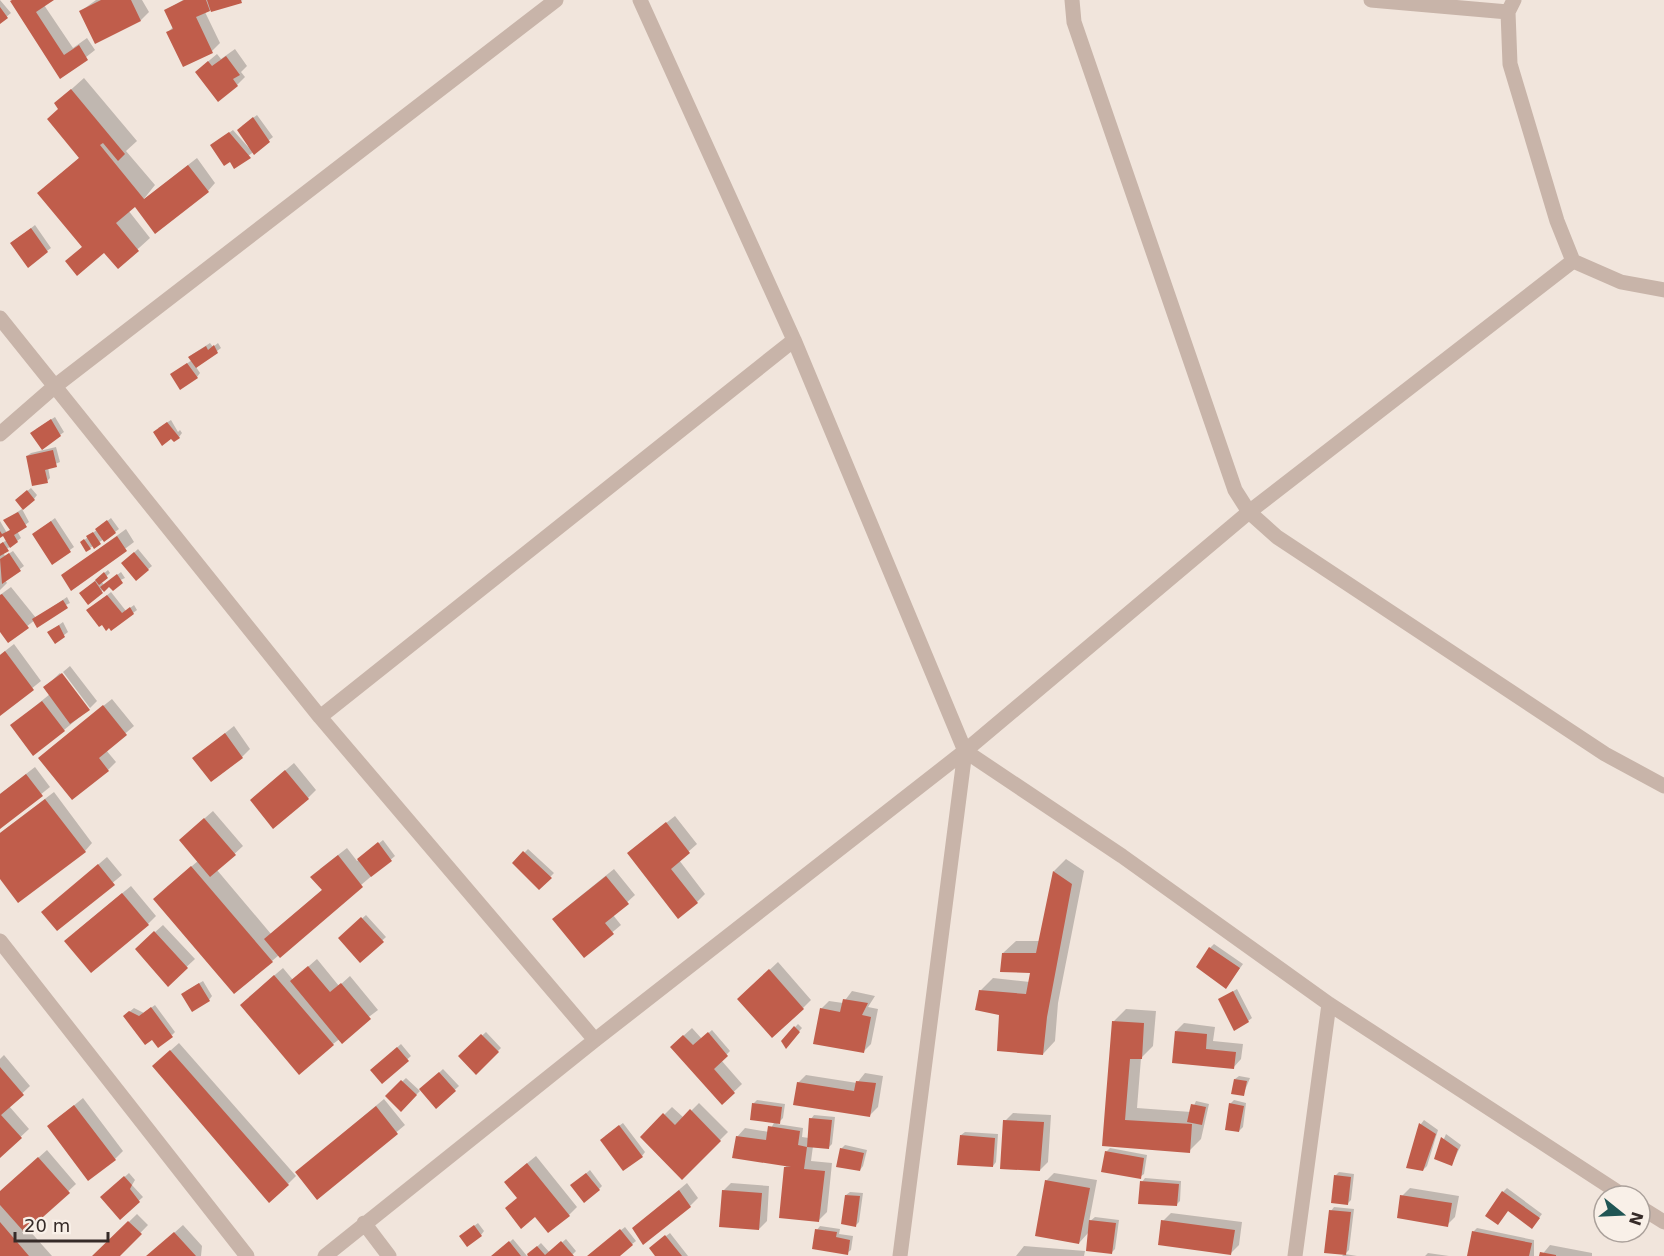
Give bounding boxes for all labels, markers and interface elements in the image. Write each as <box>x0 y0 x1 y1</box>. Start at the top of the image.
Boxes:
north arrow <box>1592 1184 1652 1244</box>
scale bar <box>15 1205 108 1243</box>
text: N <box>1625 1209 1647 1228</box>
text: 20 m <box>24 1215 70 1236</box>

